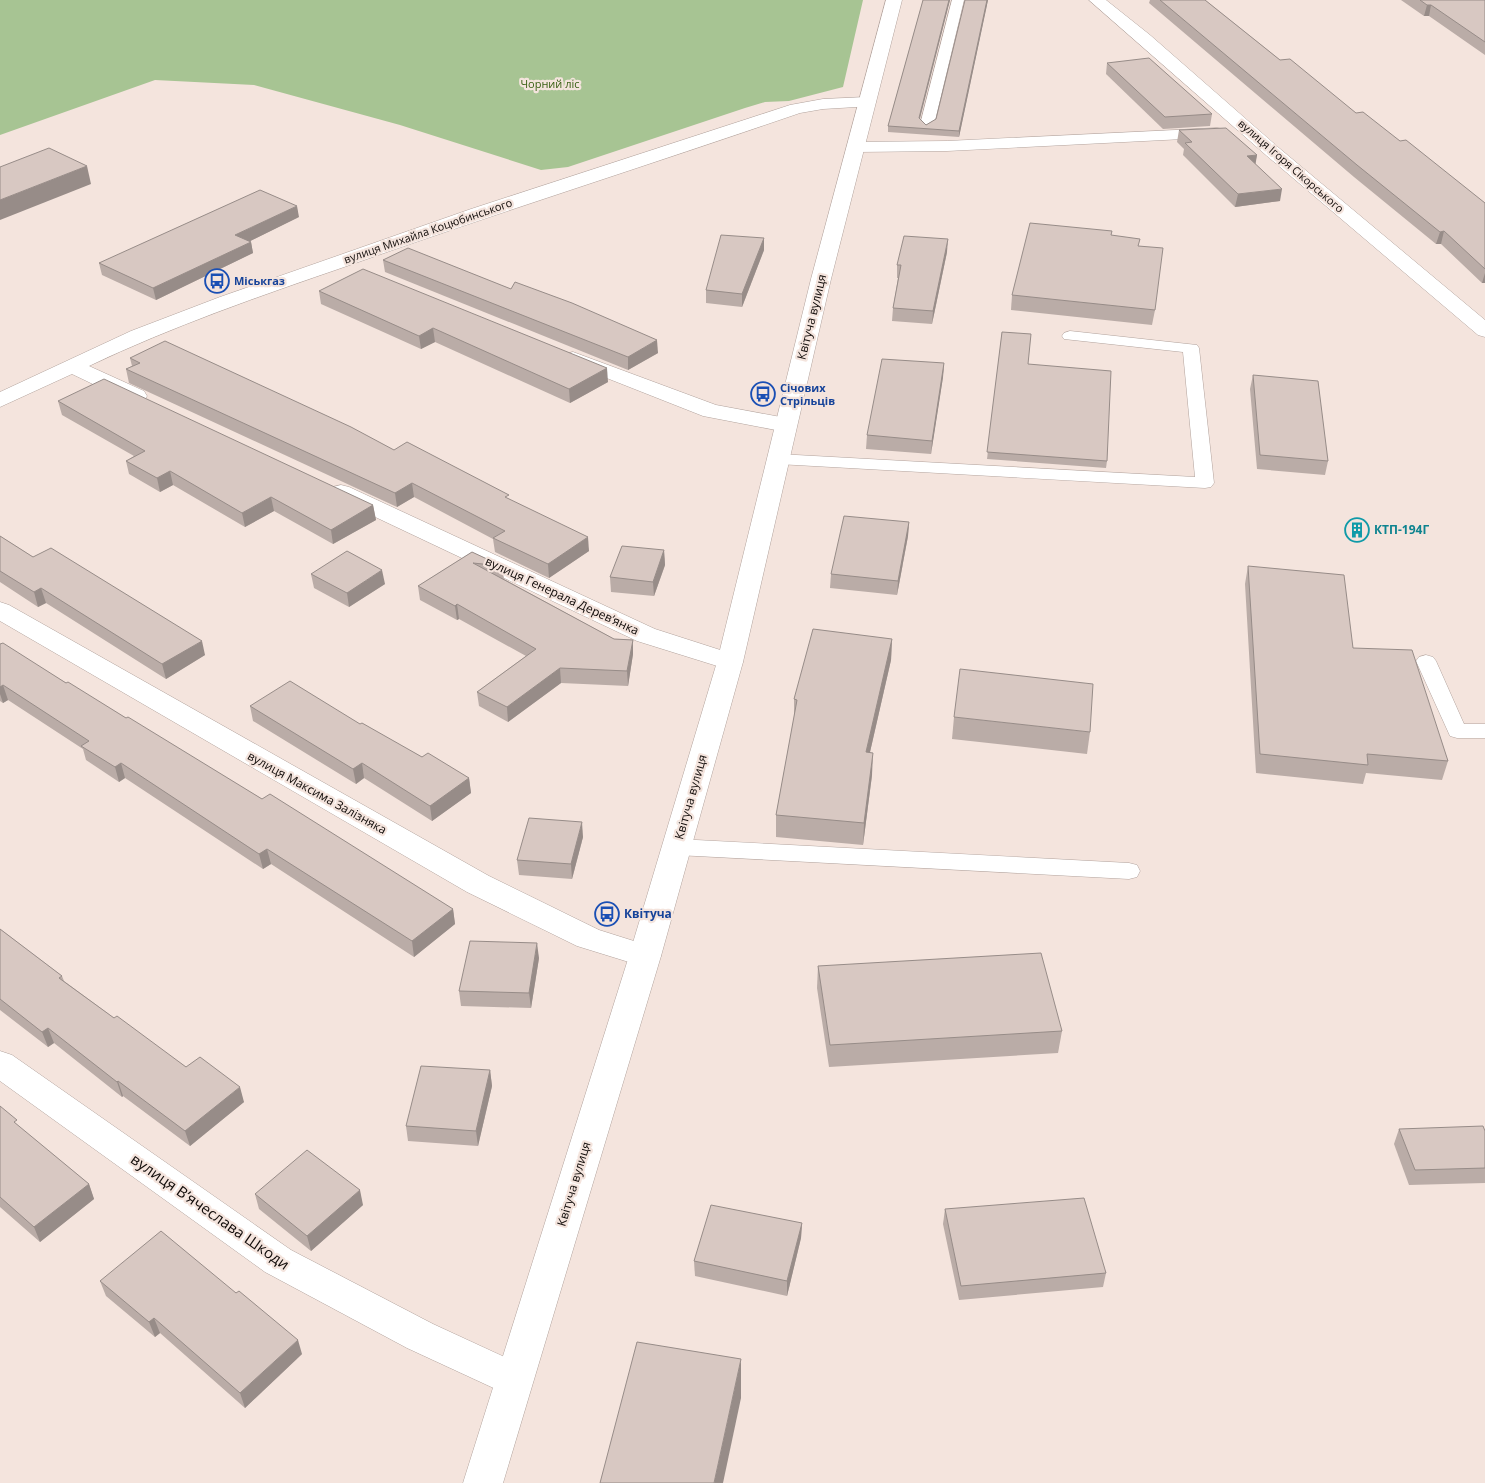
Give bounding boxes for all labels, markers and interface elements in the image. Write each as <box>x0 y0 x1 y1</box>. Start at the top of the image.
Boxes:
park label: Чорний ліс <box>520 76 580 91</box>
street label: вулиця Ігоря Сікорського <box>1235 116 1348 216</box>
street label: вулиця Михайла Коцюбинського <box>342 194 514 266</box>
bus stop icon: Міськгаз <box>204 268 230 294</box>
street label: Квітуча вулиця <box>793 272 830 361</box>
place label: Міськгаз <box>234 273 285 288</box>
place label: Січових Стрільців <box>780 380 835 408</box>
bus stop icon: Січових Стрільців <box>750 381 776 407</box>
building icon: КТП-194Г <box>1344 517 1370 543</box>
place label: КТП-194Г <box>1374 521 1429 538</box>
street label: вулиця Генерала Деревʼянка <box>483 552 642 639</box>
street label: вулиця Максима Залізняка <box>245 747 390 838</box>
street label: Квітуча вулиця <box>670 752 711 841</box>
bus stop icon: Квітуча <box>594 901 620 927</box>
place label: Квітуча <box>624 905 672 922</box>
street label: Квітуча вулиця <box>553 1140 594 1228</box>
street label: вулиця Вʼячеслава Шкоди <box>127 1149 294 1274</box>

